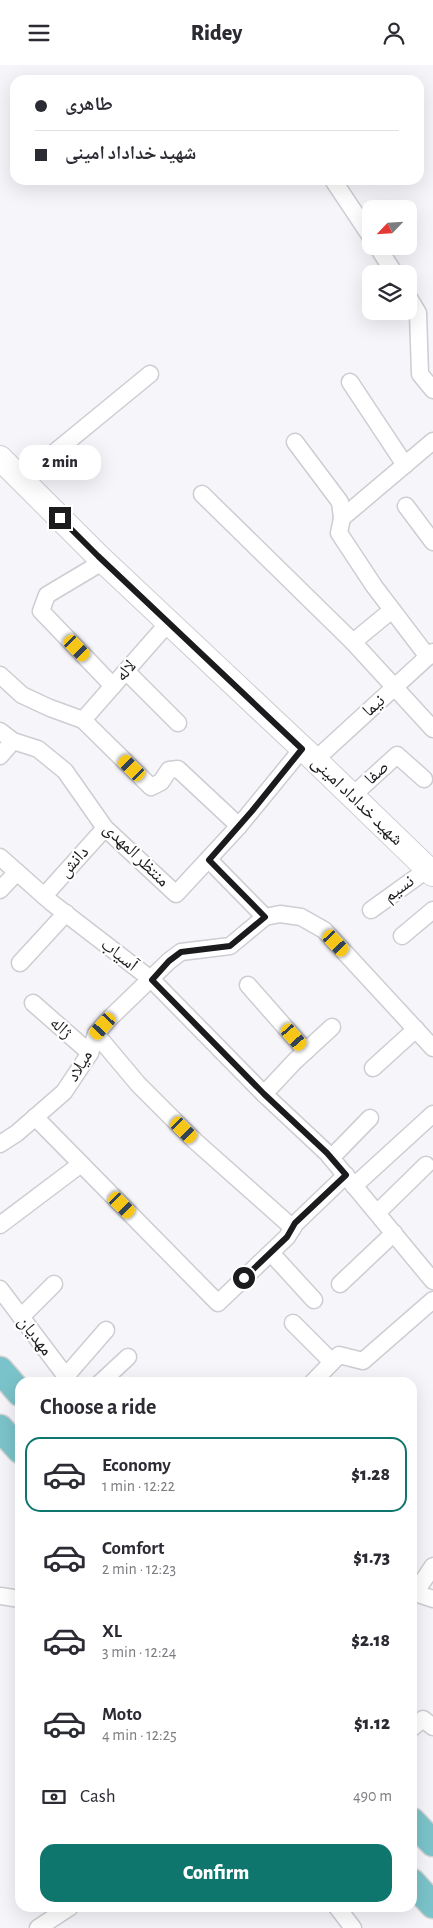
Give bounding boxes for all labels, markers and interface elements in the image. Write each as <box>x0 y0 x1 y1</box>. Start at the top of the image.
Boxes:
icon: menu <box>25 19 53 47</box>
icon: person <box>380 19 408 47</box>
text: Ridey <box>191 22 242 44</box>
text: طاهری <box>65 95 113 114</box>
text: شهید خداداد امینی <box>65 144 196 163</box>
north arrow <box>362 200 418 255</box>
map controls <box>362 200 417 320</box>
button: layers <box>362 265 417 320</box>
callout: 2 min <box>19 445 101 481</box>
text: 2 min <box>42 454 78 470</box>
route end <box>49 507 71 529</box>
car <box>61 632 92 664</box>
street label: لاله <box>112 657 140 685</box>
street label: نیما <box>359 691 389 721</box>
car <box>115 752 148 784</box>
street label: شهید خداداد امینی <box>307 753 406 850</box>
street label: صفا <box>361 758 393 788</box>
street label: منتظر المهدی <box>99 820 172 891</box>
street label: دانش <box>56 843 93 882</box>
street label: نسیم <box>380 872 419 908</box>
car <box>320 927 351 959</box>
street label: آسیاب <box>97 934 142 975</box>
car <box>87 1010 118 1042</box>
street label: ژاله <box>46 1014 76 1042</box>
car <box>278 1021 309 1053</box>
street label: میلاد <box>64 1047 97 1085</box>
car <box>168 1114 199 1146</box>
car <box>106 1189 137 1221</box>
route start <box>233 1267 255 1289</box>
street label: مهدیان <box>14 1313 56 1360</box>
text: Choose a ride <box>40 1396 156 1418</box>
icon: car <box>42 1452 87 1497</box>
text: Economy <box>102 1456 171 1475</box>
text: $1.28 <box>351 1465 390 1484</box>
text: 1 min · 12:22 <box>102 1478 175 1494</box>
icon: car <box>42 1535 87 1580</box>
text: Comfort <box>102 1539 164 1558</box>
text: $1.73 <box>353 1548 390 1567</box>
text: 2 min · 12:23 <box>102 1561 176 1577</box>
icon: car <box>42 1618 87 1663</box>
text: XL <box>102 1622 122 1641</box>
text: $2.18 <box>351 1631 390 1650</box>
text: 3 min · 12:24 <box>102 1644 177 1660</box>
icon: car <box>42 1701 87 1746</box>
text: Moto <box>102 1705 142 1724</box>
text: $1.12 <box>354 1714 390 1733</box>
text: 4 min · 12:25 <box>102 1727 177 1743</box>
icon: cash <box>40 1783 68 1811</box>
text: Cash <box>80 1787 116 1806</box>
text: 490 m <box>353 1788 392 1804</box>
button: Confirm <box>40 1844 392 1902</box>

